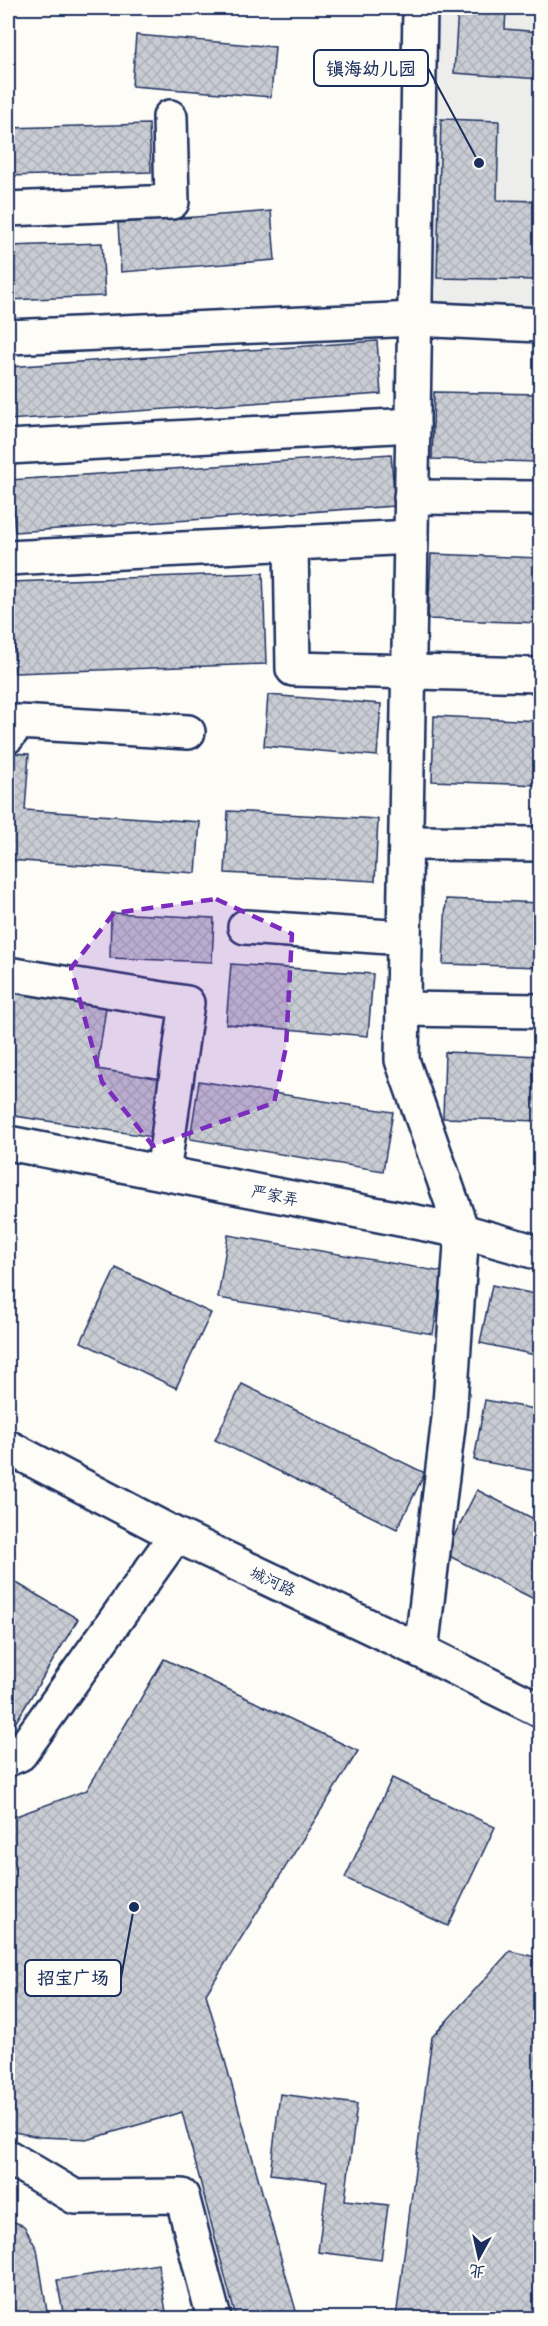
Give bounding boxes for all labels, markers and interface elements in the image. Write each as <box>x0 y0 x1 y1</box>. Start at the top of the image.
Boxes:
callout: 镇海幼儿园 <box>314 50 428 86</box>
text: 镇海幼儿园 <box>326 58 416 81</box>
street label: 严家弄 <box>249 1182 300 1210</box>
street label: 城河路 <box>247 1563 299 1601</box>
callout: 招宝广场 <box>25 1960 121 1996</box>
text: 招宝广场 <box>37 1967 109 1990</box>
north arrow <box>449 2227 509 2287</box>
text: 北 <box>468 2260 486 2282</box>

